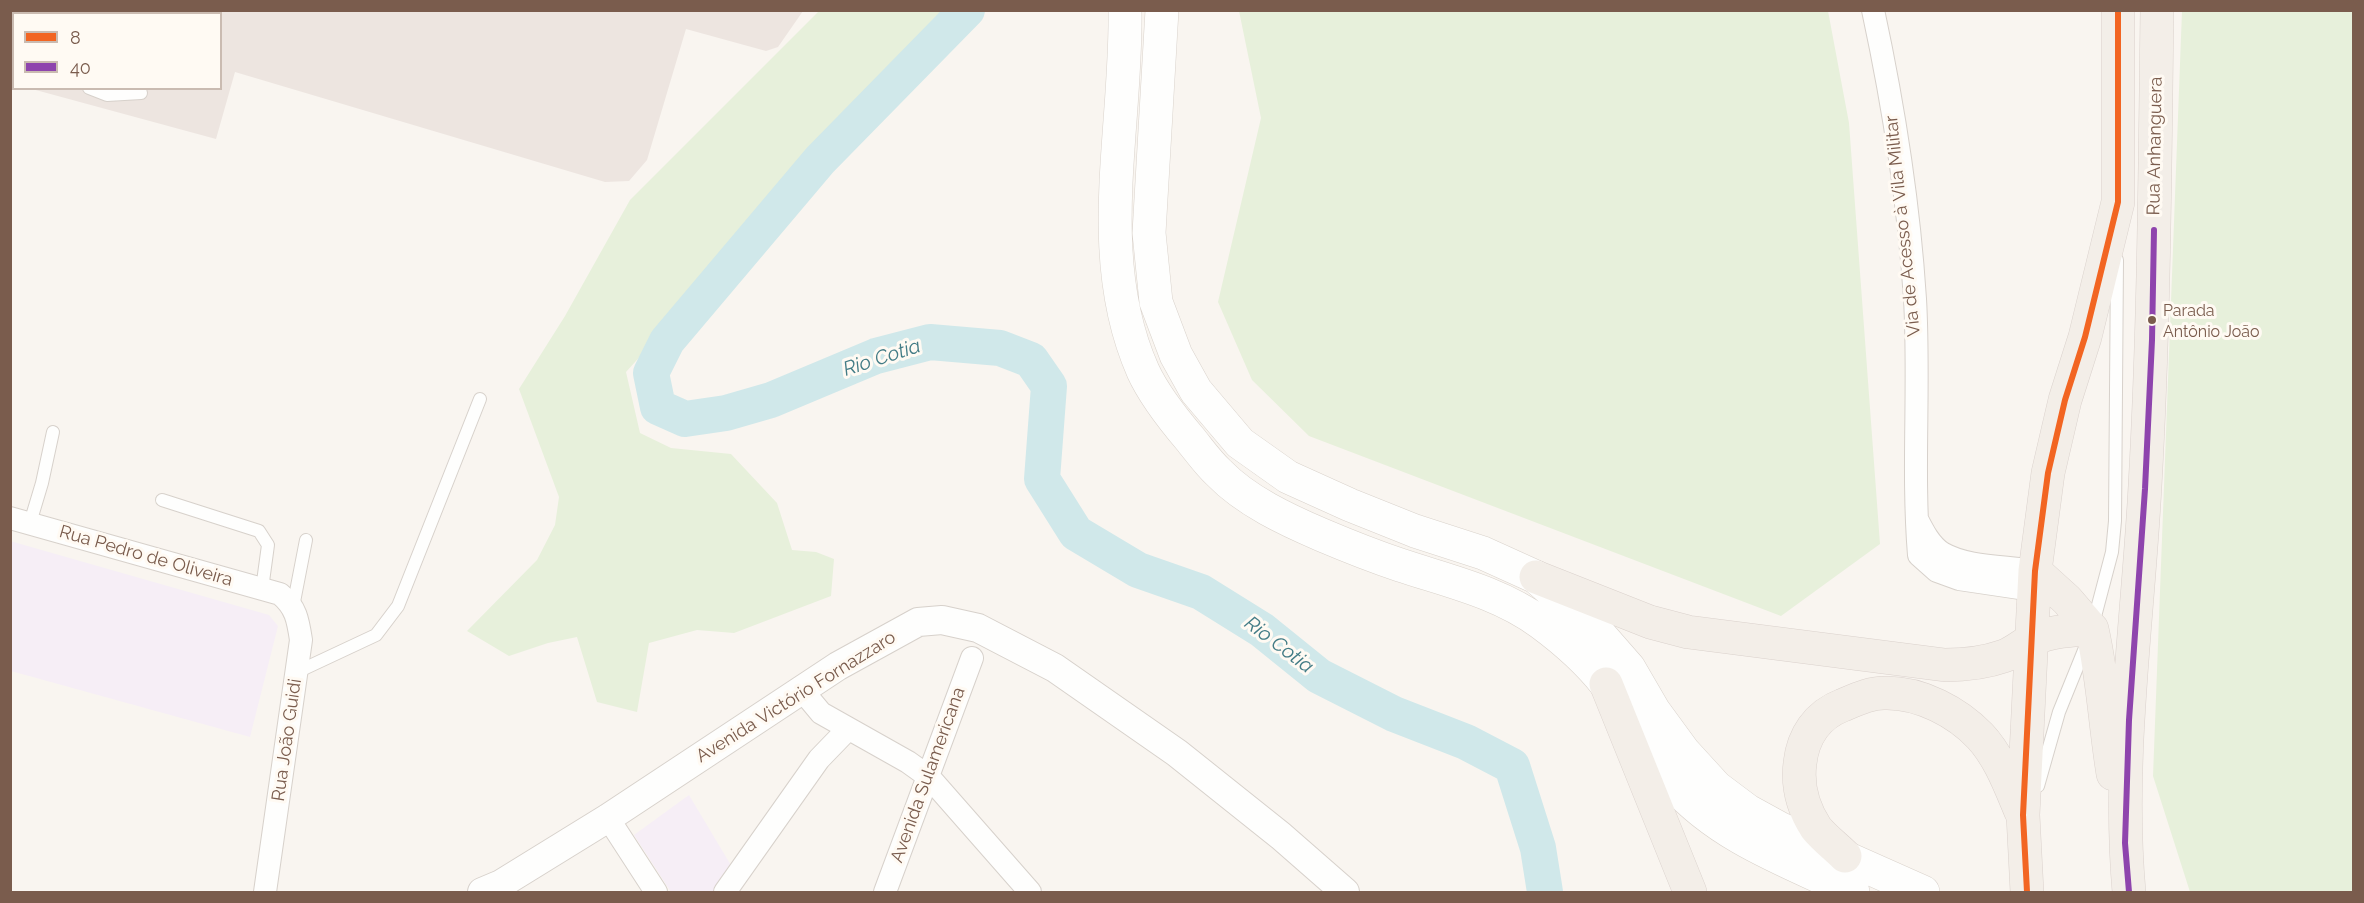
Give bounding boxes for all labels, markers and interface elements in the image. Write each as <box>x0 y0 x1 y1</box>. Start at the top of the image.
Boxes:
legend <box>12 12 222 90</box>
text: 8 <box>70 27 81 48</box>
text: 40 <box>70 57 91 78</box>
street label: Rua Anhanguera <box>2143 77 2167 215</box>
street label: Via de Acesso à Vila Militar <box>1881 114 1925 338</box>
place label: Parada Antônio João <box>2163 301 2260 339</box>
marker: Parada Antônio João <box>2146 314 2158 326</box>
water label: Rio Cotia <box>840 334 924 382</box>
street label: Rua Pedro de Oliveira <box>57 521 235 591</box>
water label: Rio Cotia <box>1240 611 1318 679</box>
street label: Avenida Victório Fornazzaro <box>692 627 900 767</box>
street label: Rua João Guidi <box>268 677 306 803</box>
street label: Avenida Sulamericana <box>886 684 970 866</box>

